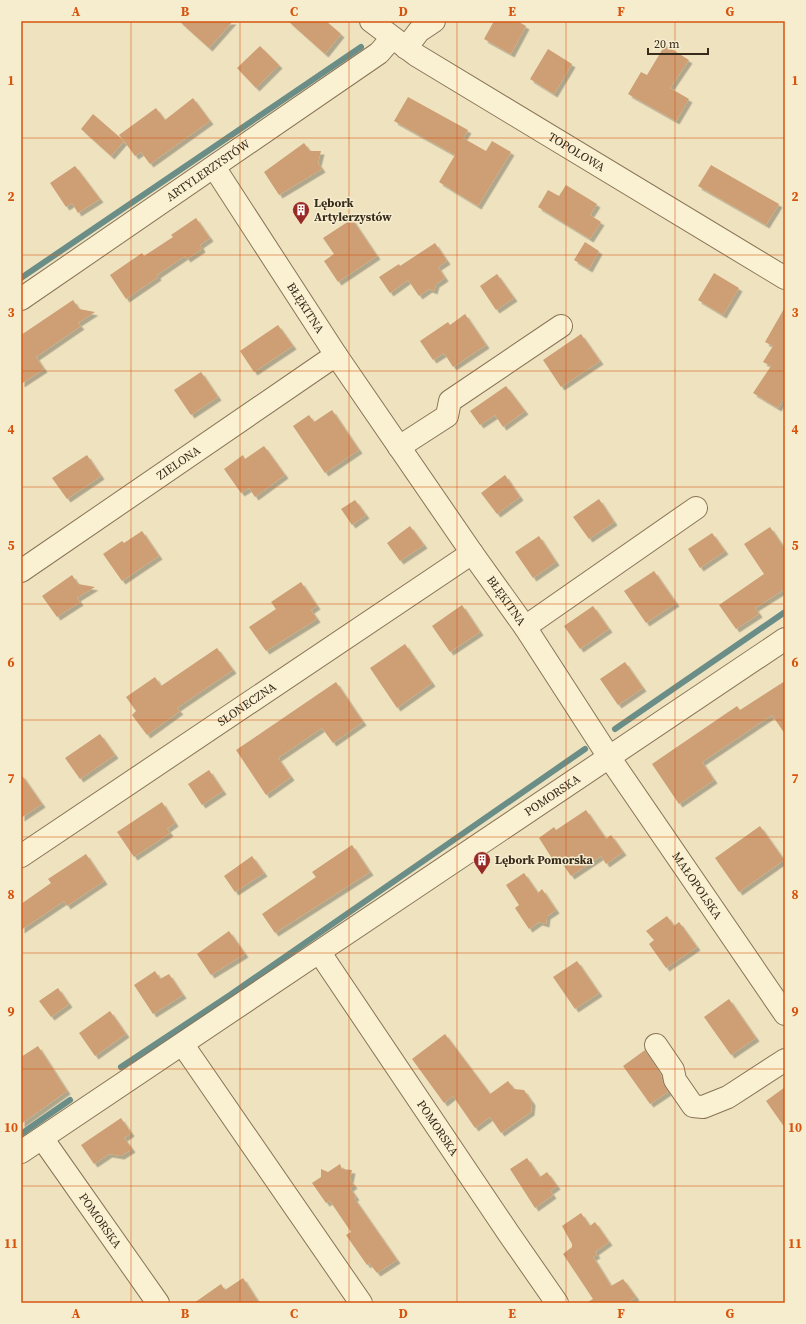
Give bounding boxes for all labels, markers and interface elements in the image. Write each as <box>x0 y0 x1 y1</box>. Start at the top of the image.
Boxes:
text: A <box>72 3 81 20</box>
text: B <box>181 3 190 20</box>
text: C <box>290 3 298 20</box>
text: D <box>398 3 408 20</box>
text: E <box>508 3 516 20</box>
text: F <box>617 3 625 20</box>
text: G <box>726 3 735 20</box>
scale bar <box>648 30 708 56</box>
text: 20 m <box>654 36 680 52</box>
text: 1 <box>7 72 15 89</box>
text: 1 <box>791 72 799 89</box>
street label: TOPOLOWA <box>545 129 608 175</box>
street label: ARTYLERZYSTÓW <box>163 136 254 205</box>
text: 2 <box>7 188 15 205</box>
text: 2 <box>791 188 799 205</box>
place label: Lębork Artylerzystów <box>314 195 392 225</box>
building icon: Lębork Artylerzystów <box>291 200 311 225</box>
street label: BŁĘKITNA <box>283 279 328 336</box>
text: 3 <box>7 304 15 321</box>
text: 3 <box>791 304 799 321</box>
text: 4 <box>7 421 15 438</box>
text: 4 <box>791 421 799 438</box>
street label: ZIELONA <box>153 442 204 484</box>
text: 5 <box>7 537 15 554</box>
text: 5 <box>791 537 799 554</box>
street label: BŁĘKITNA <box>483 573 529 629</box>
text: 6 <box>7 654 15 671</box>
text: 6 <box>791 654 799 671</box>
street label: SŁONECZNA <box>214 679 279 730</box>
text: 7 <box>7 770 15 787</box>
text: 7 <box>791 770 799 787</box>
street label: POMORSKA <box>521 771 583 820</box>
street label: MAŁOPOLSKA <box>668 849 726 922</box>
building icon: Lębork Pomorska <box>472 850 492 875</box>
place label: Lębork Pomorska <box>495 852 594 868</box>
text: 8 <box>7 886 15 903</box>
text: 8 <box>791 886 799 903</box>
text: 9 <box>7 1003 15 1020</box>
text: 9 <box>791 1003 799 1020</box>
street label: POMORSKA <box>413 1097 462 1159</box>
text: 10 <box>4 1119 18 1136</box>
text: 10 <box>788 1119 802 1136</box>
street label: POMORSKA <box>75 1190 125 1251</box>
text: 11 <box>4 1235 18 1252</box>
text: 11 <box>788 1235 802 1252</box>
text: A <box>72 1305 81 1322</box>
text: B <box>181 1305 190 1322</box>
text: C <box>290 1305 298 1322</box>
text: D <box>398 1305 408 1322</box>
text: E <box>508 1305 516 1322</box>
text: F <box>617 1305 625 1322</box>
text: G <box>726 1305 735 1322</box>

